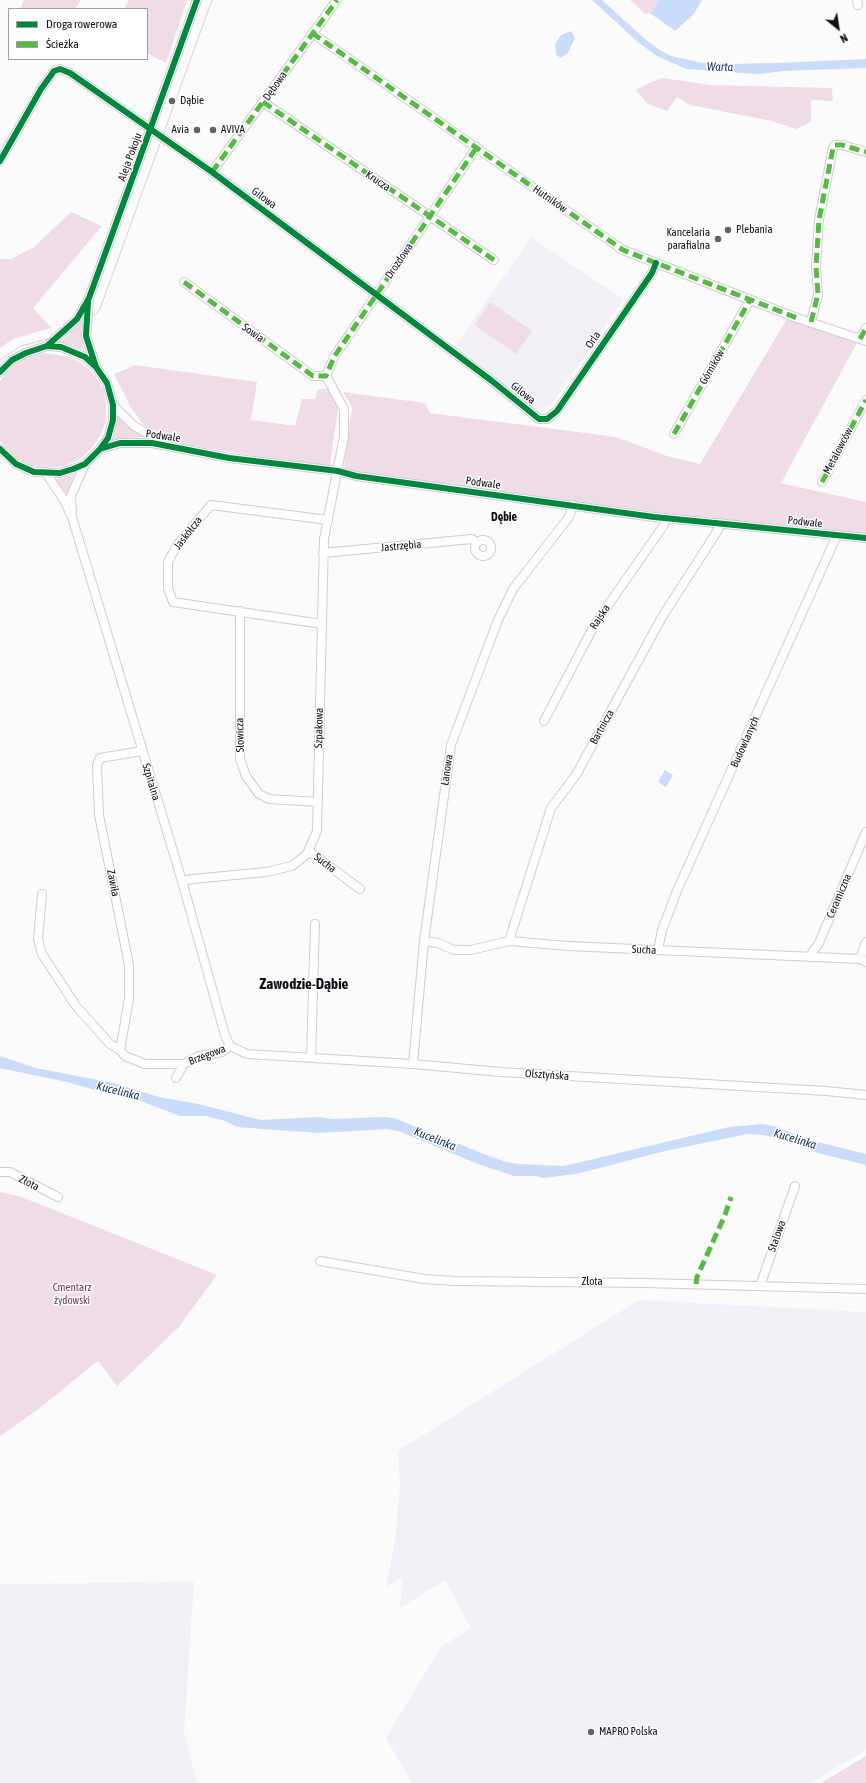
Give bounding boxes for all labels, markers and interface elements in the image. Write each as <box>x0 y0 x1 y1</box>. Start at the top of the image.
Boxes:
legend <box>8 8 148 60</box>
north arrow <box>818 8 858 48</box>
text: Droga rowerowa <box>46 17 117 31</box>
text: N <box>838 32 850 45</box>
text: Ścieżka <box>46 37 79 51</box>
water label: Warta <box>707 60 733 74</box>
street label: Dębowa <box>260 69 290 103</box>
place label: Dąbie <box>180 94 204 108</box>
marker: Dąbie <box>167 96 177 106</box>
place label: Avia <box>171 123 189 137</box>
place label: AVIVA <box>221 123 245 137</box>
marker: Avia <box>192 125 202 135</box>
marker: AVIVA <box>208 125 218 135</box>
street label: Aleja Pokoju <box>115 131 145 183</box>
street label: Krucza <box>363 168 393 194</box>
street label: Hutników <box>530 182 570 216</box>
street label: Gilowa <box>249 184 279 212</box>
place label: Plebania <box>736 223 772 237</box>
marker: Plebania <box>723 225 733 235</box>
place label: Kancelaria parafialna <box>666 226 710 252</box>
marker: Kancelaria parafialna <box>713 234 723 244</box>
street label: Drozdowa <box>382 241 416 281</box>
street label: Sowia <box>239 321 267 345</box>
street label: Orla <box>583 329 603 351</box>
street label: Górników <box>697 347 727 387</box>
street label: Gilowa <box>508 379 538 407</box>
street label: Metalowców <box>820 426 856 476</box>
street label: Podwale <box>145 427 181 445</box>
street label: Podwale <box>465 474 501 492</box>
district label: Dębie <box>491 510 517 524</box>
street label: Jaskółcza <box>171 514 205 552</box>
street label: Podwale <box>787 514 823 530</box>
street label: Jastrzębia <box>380 538 422 554</box>
street label: Rajska <box>587 602 613 632</box>
street label: Bartnicza <box>587 707 617 747</box>
street label: Szpakowa <box>312 708 326 748</box>
street label: Budowlanych <box>728 714 762 770</box>
street label: Słowicza <box>233 718 247 752</box>
street label: Łanowa <box>438 754 456 786</box>
street label: Szpitalna <box>139 762 163 802</box>
street label: Sucha <box>311 850 339 876</box>
street label: Zawiła <box>104 868 122 898</box>
street label: Ceramiczna <box>824 872 854 920</box>
street label: Sucha <box>631 943 657 957</box>
district label: Zawodzie-Dąbie <box>260 975 348 993</box>
street label: Brzegowa <box>187 1042 227 1068</box>
street label: Olsztyńska <box>525 1067 569 1083</box>
water label: Kucelinka <box>95 1079 141 1103</box>
water label: Kucelinka <box>412 1124 458 1154</box>
water label: Kucelinka <box>772 1126 818 1152</box>
street label: Złota <box>17 1172 41 1194</box>
street label: Stalowa <box>765 1219 789 1253</box>
street label: Złota <box>581 1275 603 1289</box>
park label: Cmentarz żydowski <box>53 1281 91 1307</box>
place label: MAPRO Polska <box>599 1725 658 1739</box>
marker: MAPRO Polska <box>586 1727 596 1737</box>

